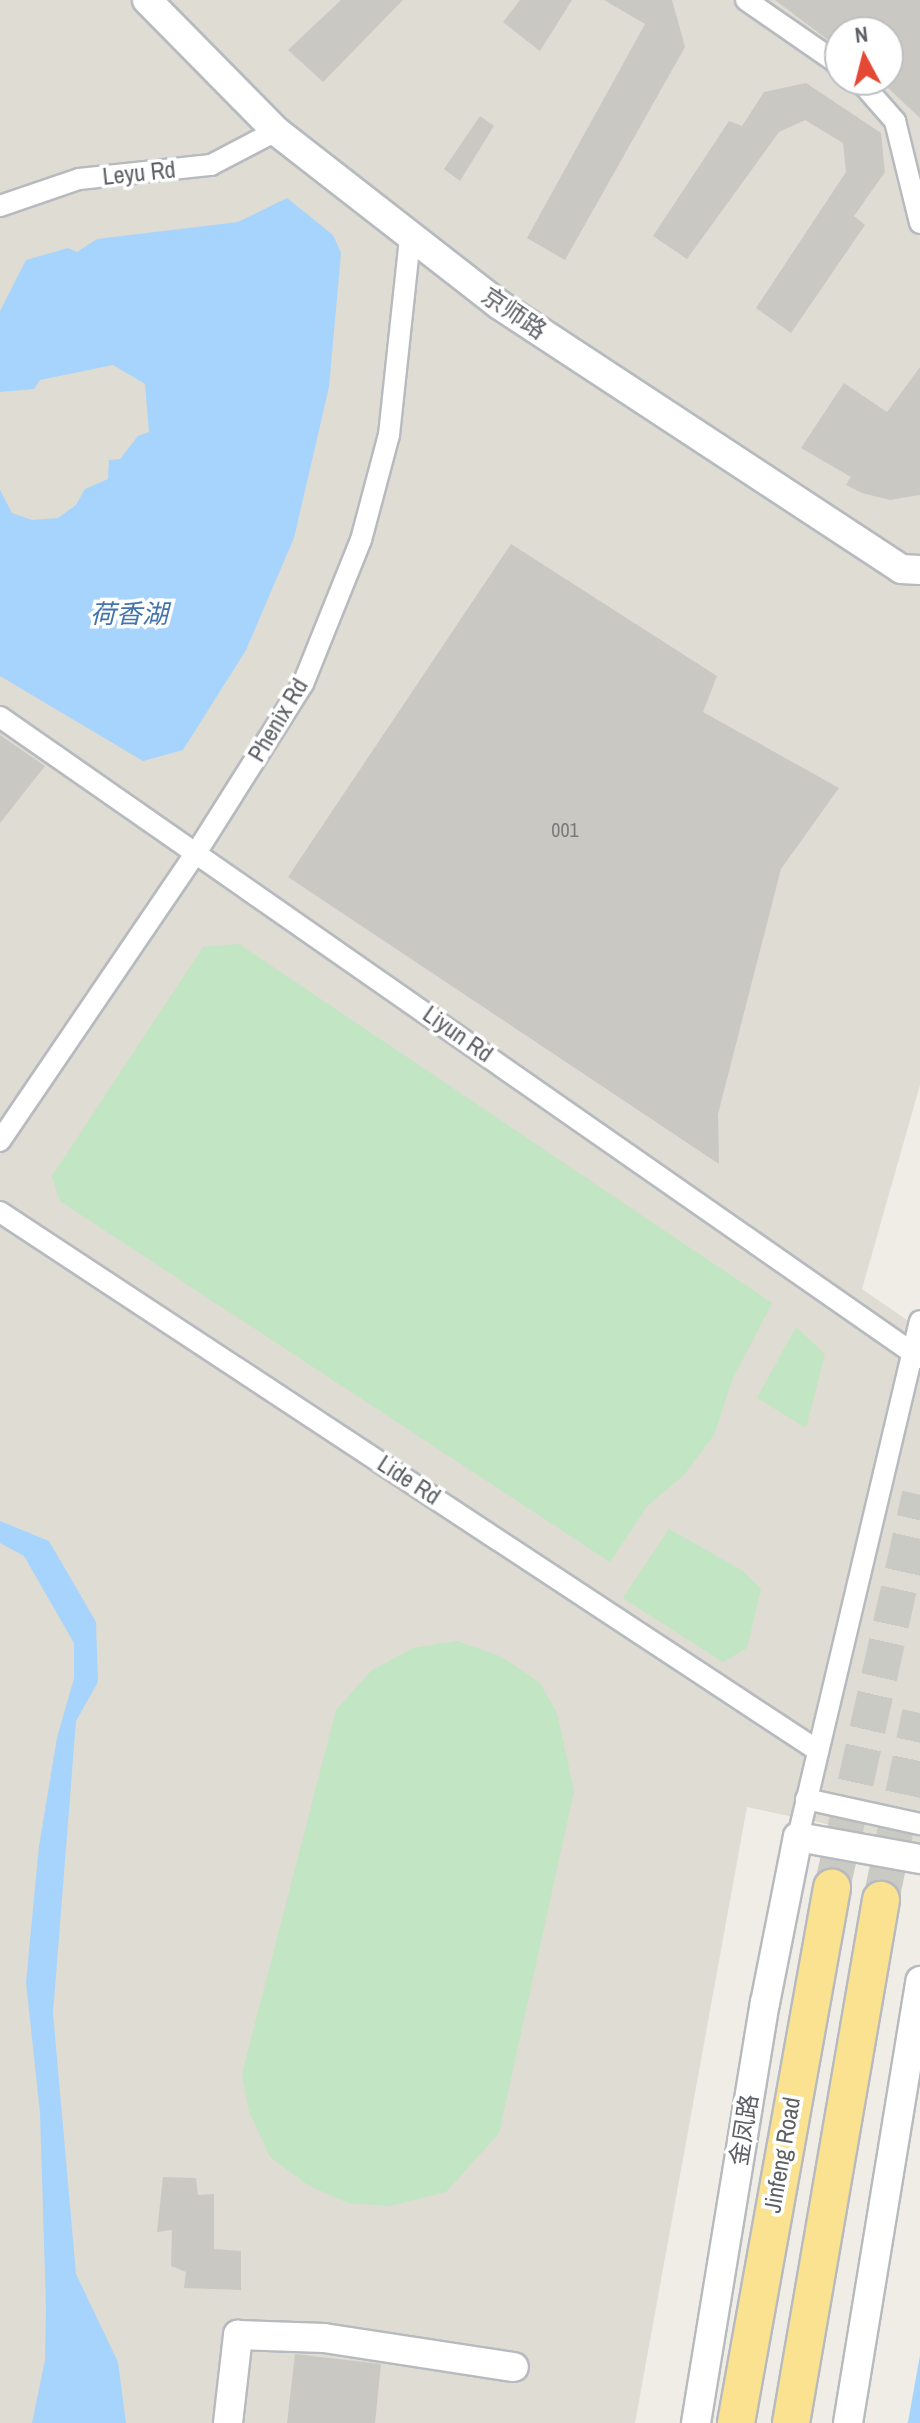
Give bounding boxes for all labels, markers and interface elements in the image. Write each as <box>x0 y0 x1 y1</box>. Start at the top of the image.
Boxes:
north arrow <box>824 16 904 96</box>
text: N <box>853 18 870 50</box>
street label: Leyu Rd <box>101 155 177 191</box>
street label: 京师路 <box>476 281 552 345</box>
water label: 荷香湖 <box>90 598 168 630</box>
street label: Phenix Rd <box>242 673 314 767</box>
house number: 001 <box>551 817 579 841</box>
street label: Liyun Rd <box>417 1000 499 1068</box>
street label: Lide Rd <box>372 1449 446 1511</box>
street label: 金凤路 <box>724 2092 764 2168</box>
street label: Jinfeng Road <box>758 2095 806 2215</box>

